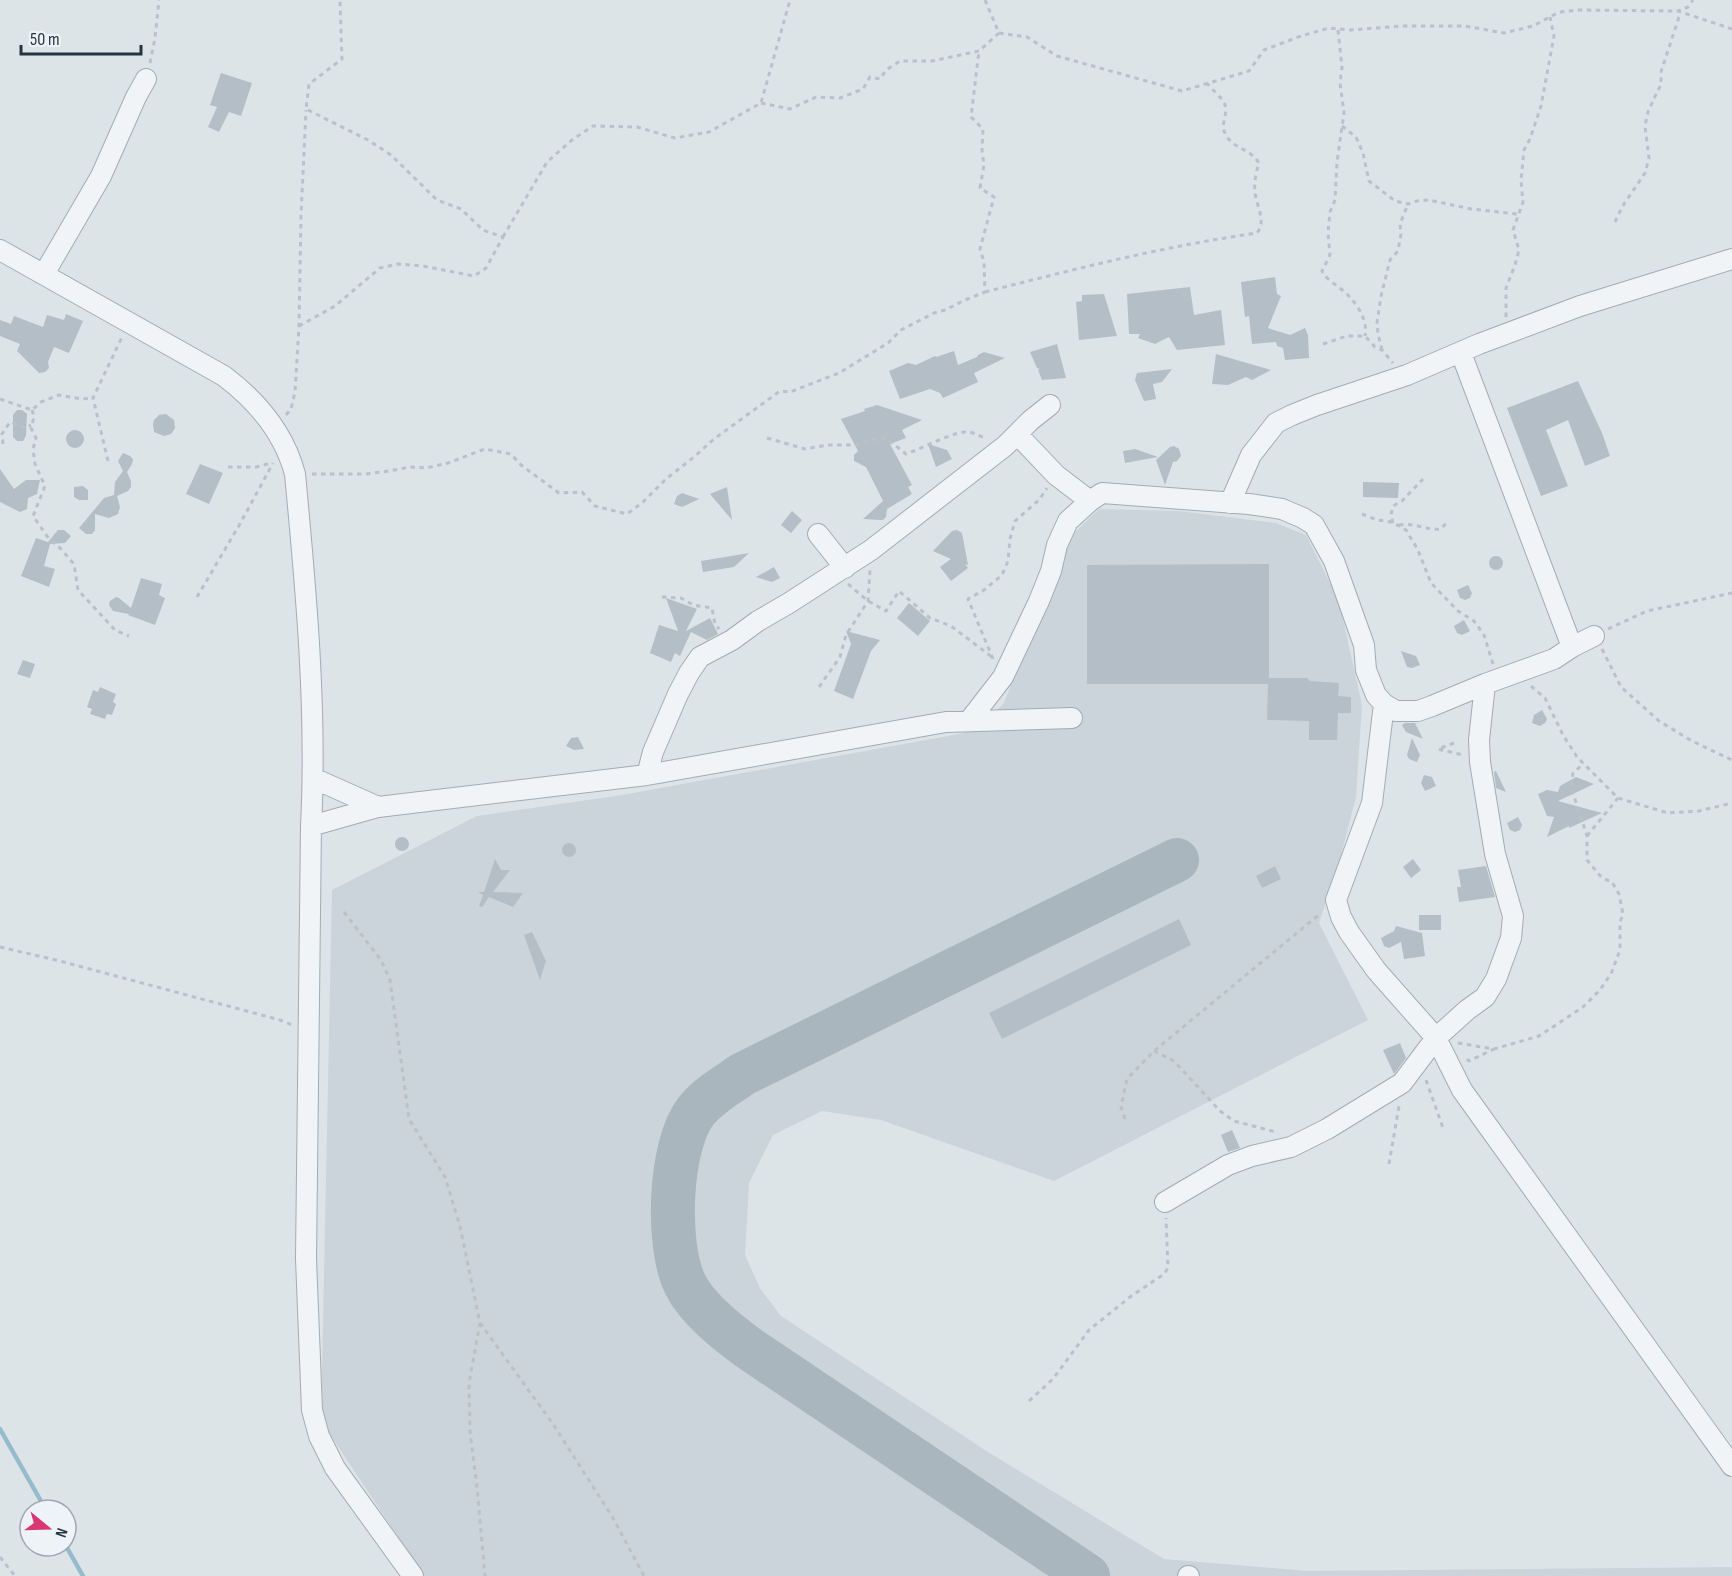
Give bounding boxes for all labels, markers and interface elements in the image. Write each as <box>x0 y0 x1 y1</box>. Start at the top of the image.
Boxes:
scale bar <box>21 18 141 56</box>
text: 50 m <box>30 29 60 50</box>
north arrow <box>18 1498 78 1558</box>
text: N <box>50 1525 71 1540</box>

